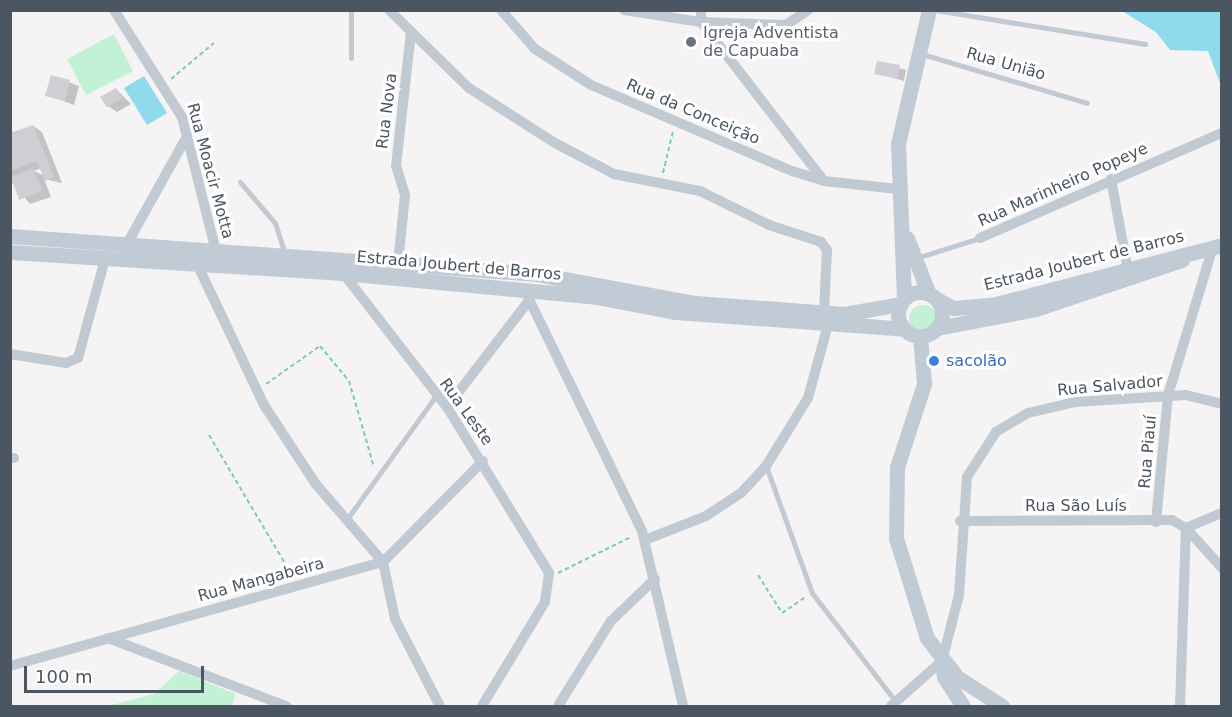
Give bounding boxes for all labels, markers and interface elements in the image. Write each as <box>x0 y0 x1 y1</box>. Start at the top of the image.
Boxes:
place label: Igreja Adventista de Capuaba <box>703 23 839 61</box>
marker: Igreja Adventista de Capuaba <box>684 35 698 49</box>
street label: Rua União <box>964 44 1048 84</box>
street label: Rua Nova <box>373 72 401 150</box>
street label: Rua da Conceição <box>623 75 763 149</box>
street label: Rua Moacir Motta <box>183 101 237 241</box>
street label: Rua Marinheiro Popeye <box>975 139 1151 231</box>
street label: Estrada Joubert de Barros <box>982 227 1186 295</box>
street label: Estrada Joubert de Barros <box>356 247 562 285</box>
place label: sacolão <box>946 351 1007 371</box>
marker: sacolão <box>927 354 941 368</box>
street label: Rua Salvador <box>1057 372 1163 400</box>
street label: Rua Leste <box>435 375 497 449</box>
street label: Rua Piauí <box>1135 415 1161 489</box>
street label: Rua São Luís <box>1025 496 1127 516</box>
street label: Rua Mangabeira <box>196 554 326 606</box>
scale bar <box>27 654 207 692</box>
text: 100 m <box>35 666 93 687</box>

